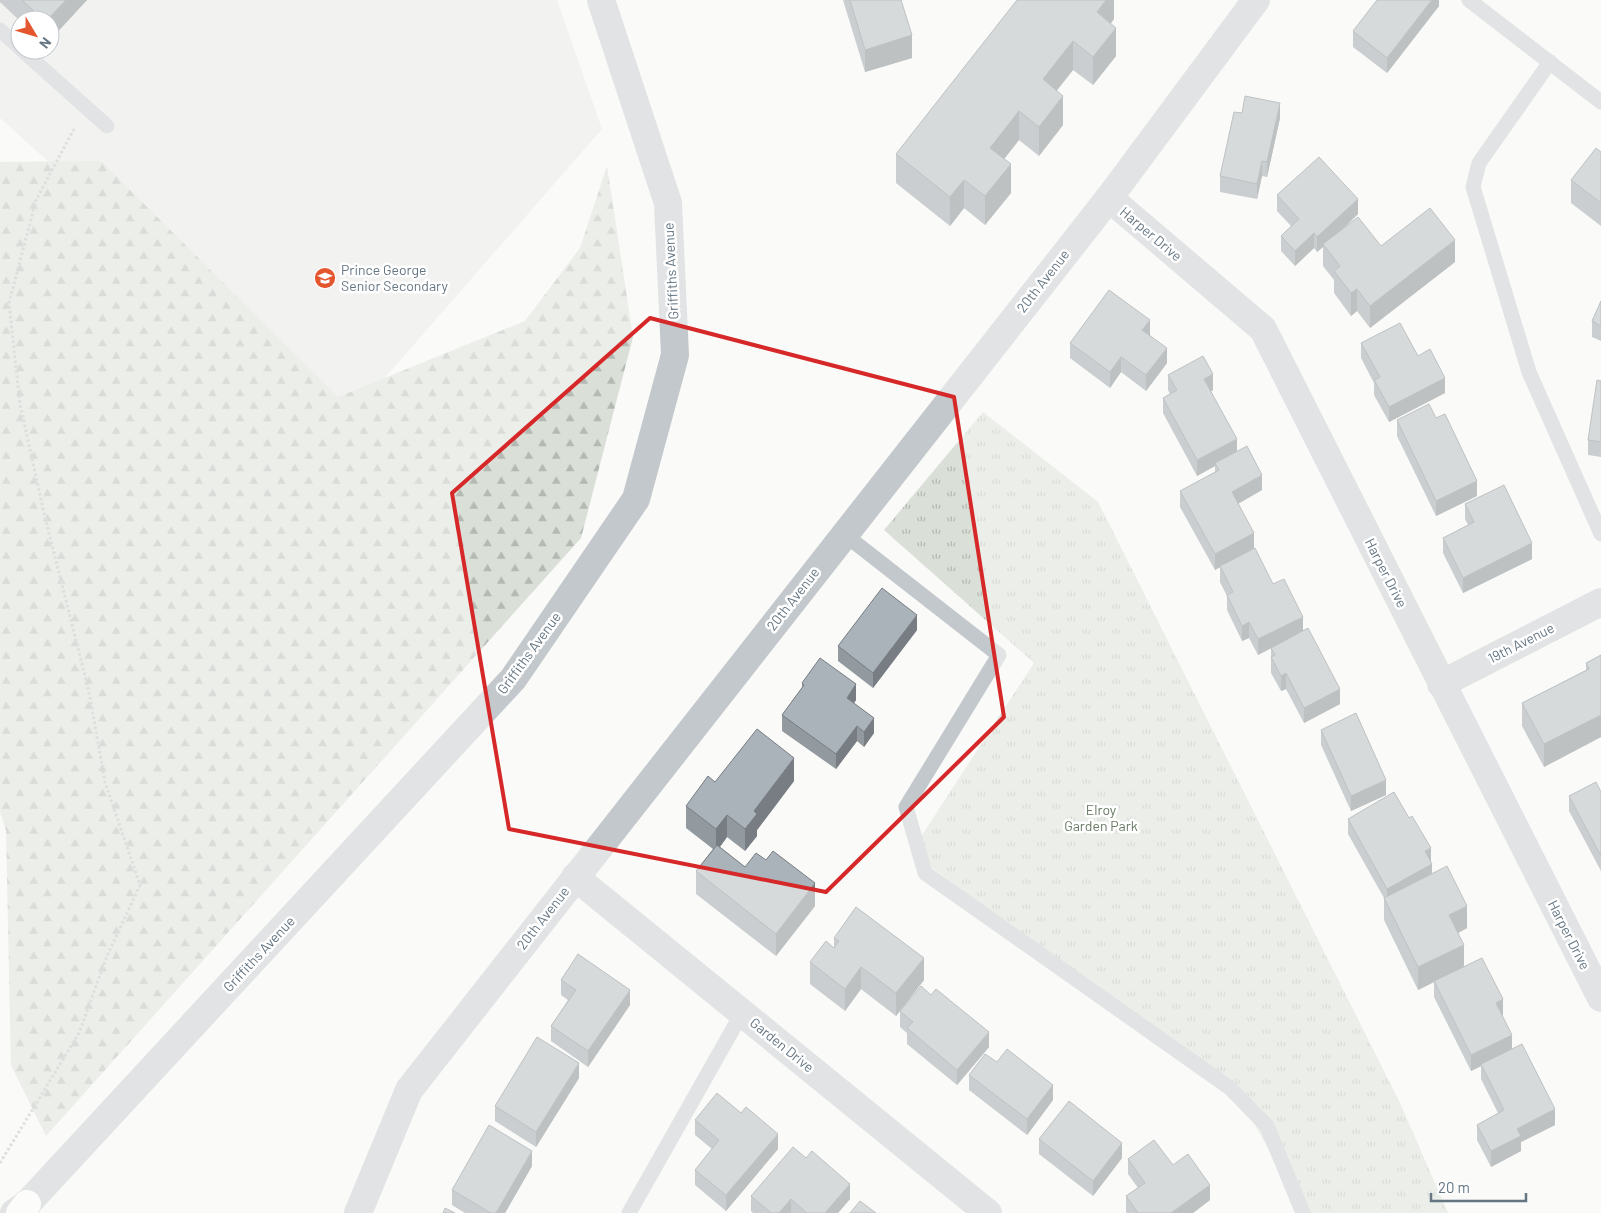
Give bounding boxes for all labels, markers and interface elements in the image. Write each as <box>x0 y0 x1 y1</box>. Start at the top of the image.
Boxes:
north arrow <box>10 10 60 60</box>
text: N <box>36 34 55 52</box>
street label: Harper Drive <box>1117 203 1186 264</box>
street label: Griffiths Avenue <box>659 222 682 320</box>
street label: 20th Avenue <box>1013 246 1073 316</box>
place label: Prince George Senior Secondary <box>341 261 449 294</box>
school or university icon: Prince George Senior Secondary <box>313 266 337 290</box>
street label: Harper Drive <box>1362 535 1411 610</box>
street label: 20th Avenue <box>763 564 823 634</box>
street label: Griffiths Avenue <box>493 608 564 697</box>
street label: 19th Avenue <box>1485 619 1557 667</box>
park label: Elroy Garden Park <box>1064 801 1138 834</box>
street label: 20th Avenue <box>513 883 573 953</box>
street label: Harper Drive <box>1545 897 1594 972</box>
street label: Griffiths Avenue <box>219 912 298 995</box>
street label: Garden Drive <box>747 1014 818 1076</box>
scale bar <box>1431 1170 1526 1202</box>
text: 20 m <box>1438 1178 1470 1196</box>

